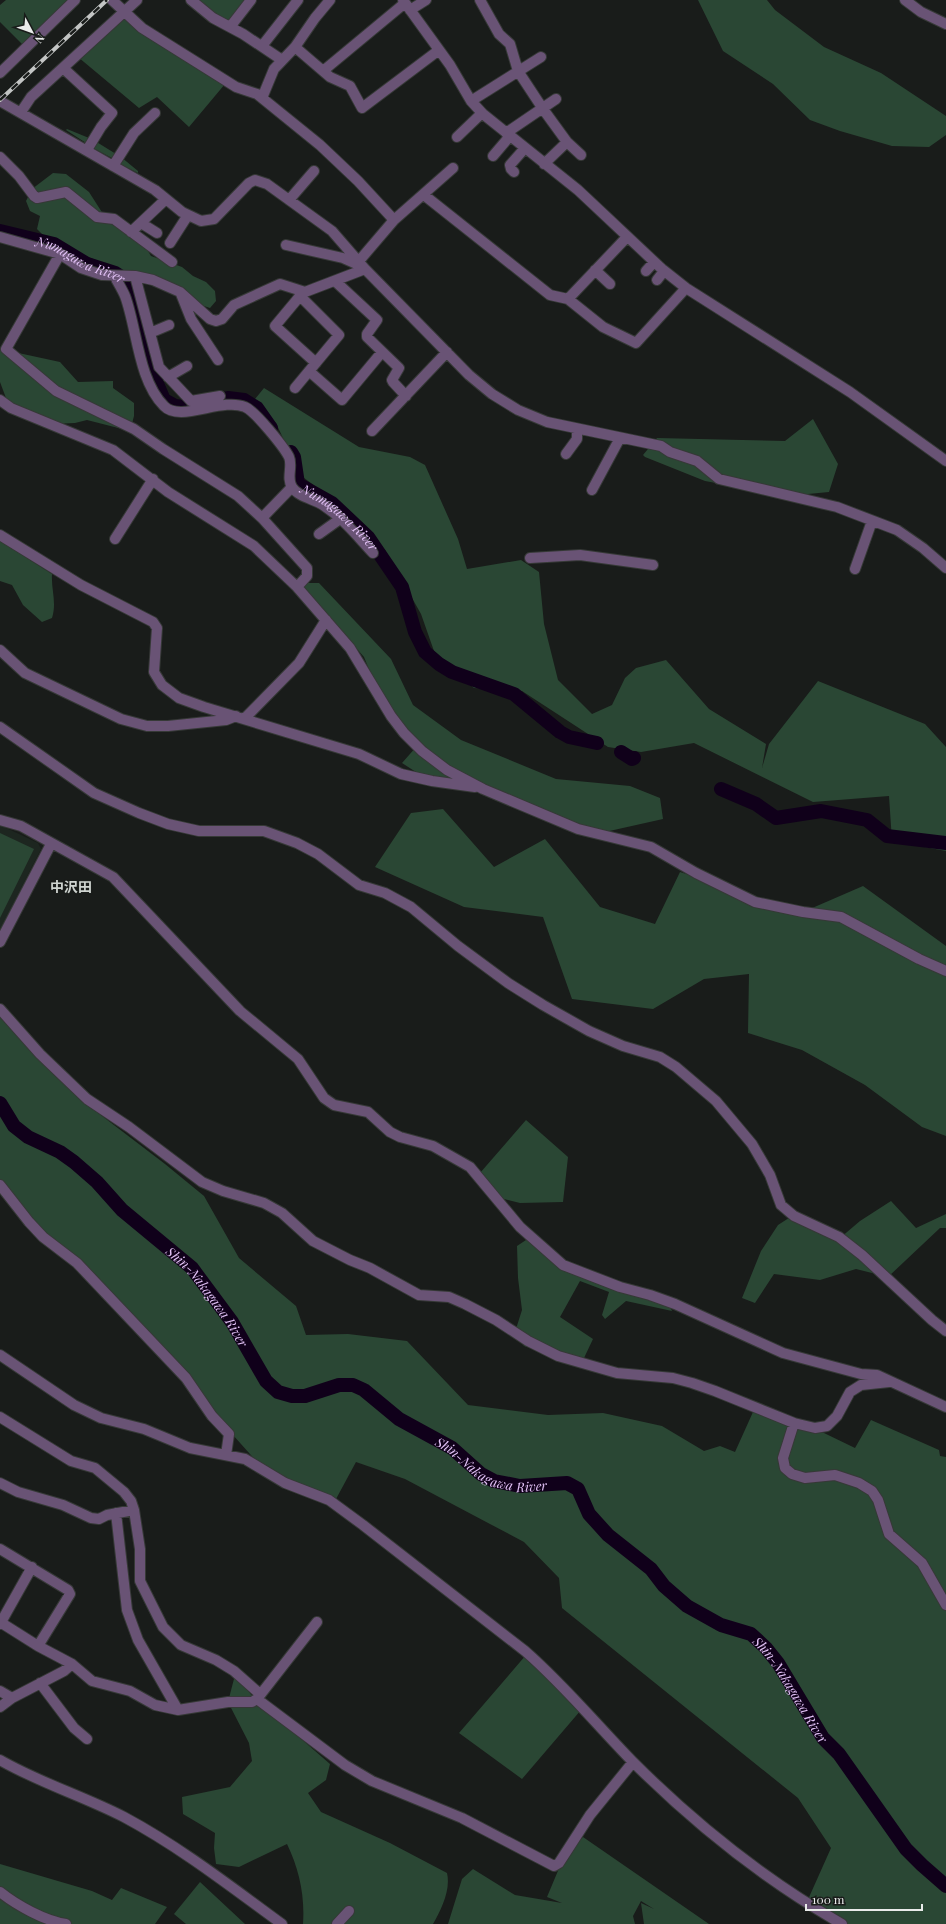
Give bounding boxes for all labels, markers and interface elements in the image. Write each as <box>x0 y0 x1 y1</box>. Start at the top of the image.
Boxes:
north arrow <box>12 12 52 52</box>
text: N <box>32 31 48 47</box>
water label: Numagawa River <box>33 231 129 286</box>
water label: Numagawa River <box>298 479 383 554</box>
district label: 中沢田 <box>50 877 92 896</box>
water label: Shin-Nakagawa River <box>163 1242 253 1350</box>
water label: Shin-Nakagawa River <box>432 1432 548 1495</box>
water label: Shin-Nakagawa River <box>749 1632 832 1747</box>
scale bar <box>806 1886 922 1912</box>
text: 100 m <box>812 1891 845 1907</box>

